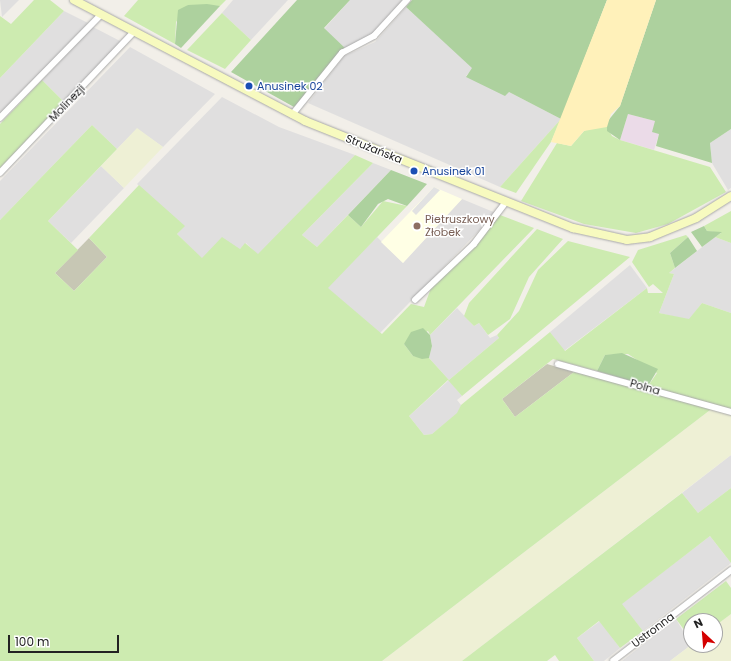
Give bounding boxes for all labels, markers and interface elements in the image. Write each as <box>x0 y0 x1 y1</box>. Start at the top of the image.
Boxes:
place label: Anusinek 02 <box>257 79 323 93</box>
marker: Anusinek 02 <box>244 81 254 91</box>
street label: Molinezji <box>46 82 88 124</box>
street label: Strużańska <box>344 132 404 166</box>
place label: Anusinek 01 <box>422 164 485 178</box>
marker: Anusinek 01 <box>409 166 419 176</box>
place label: Pietruszkowy Żłobek <box>425 213 495 239</box>
marker: Pietruszkowy Żłobek <box>412 221 422 231</box>
street label: Polna <box>628 376 662 398</box>
street label: Ustronna <box>629 610 677 650</box>
north arrow <box>683 613 723 653</box>
text: N <box>691 614 705 632</box>
scale bar <box>10 627 121 653</box>
text: 100 m <box>15 633 49 650</box>

